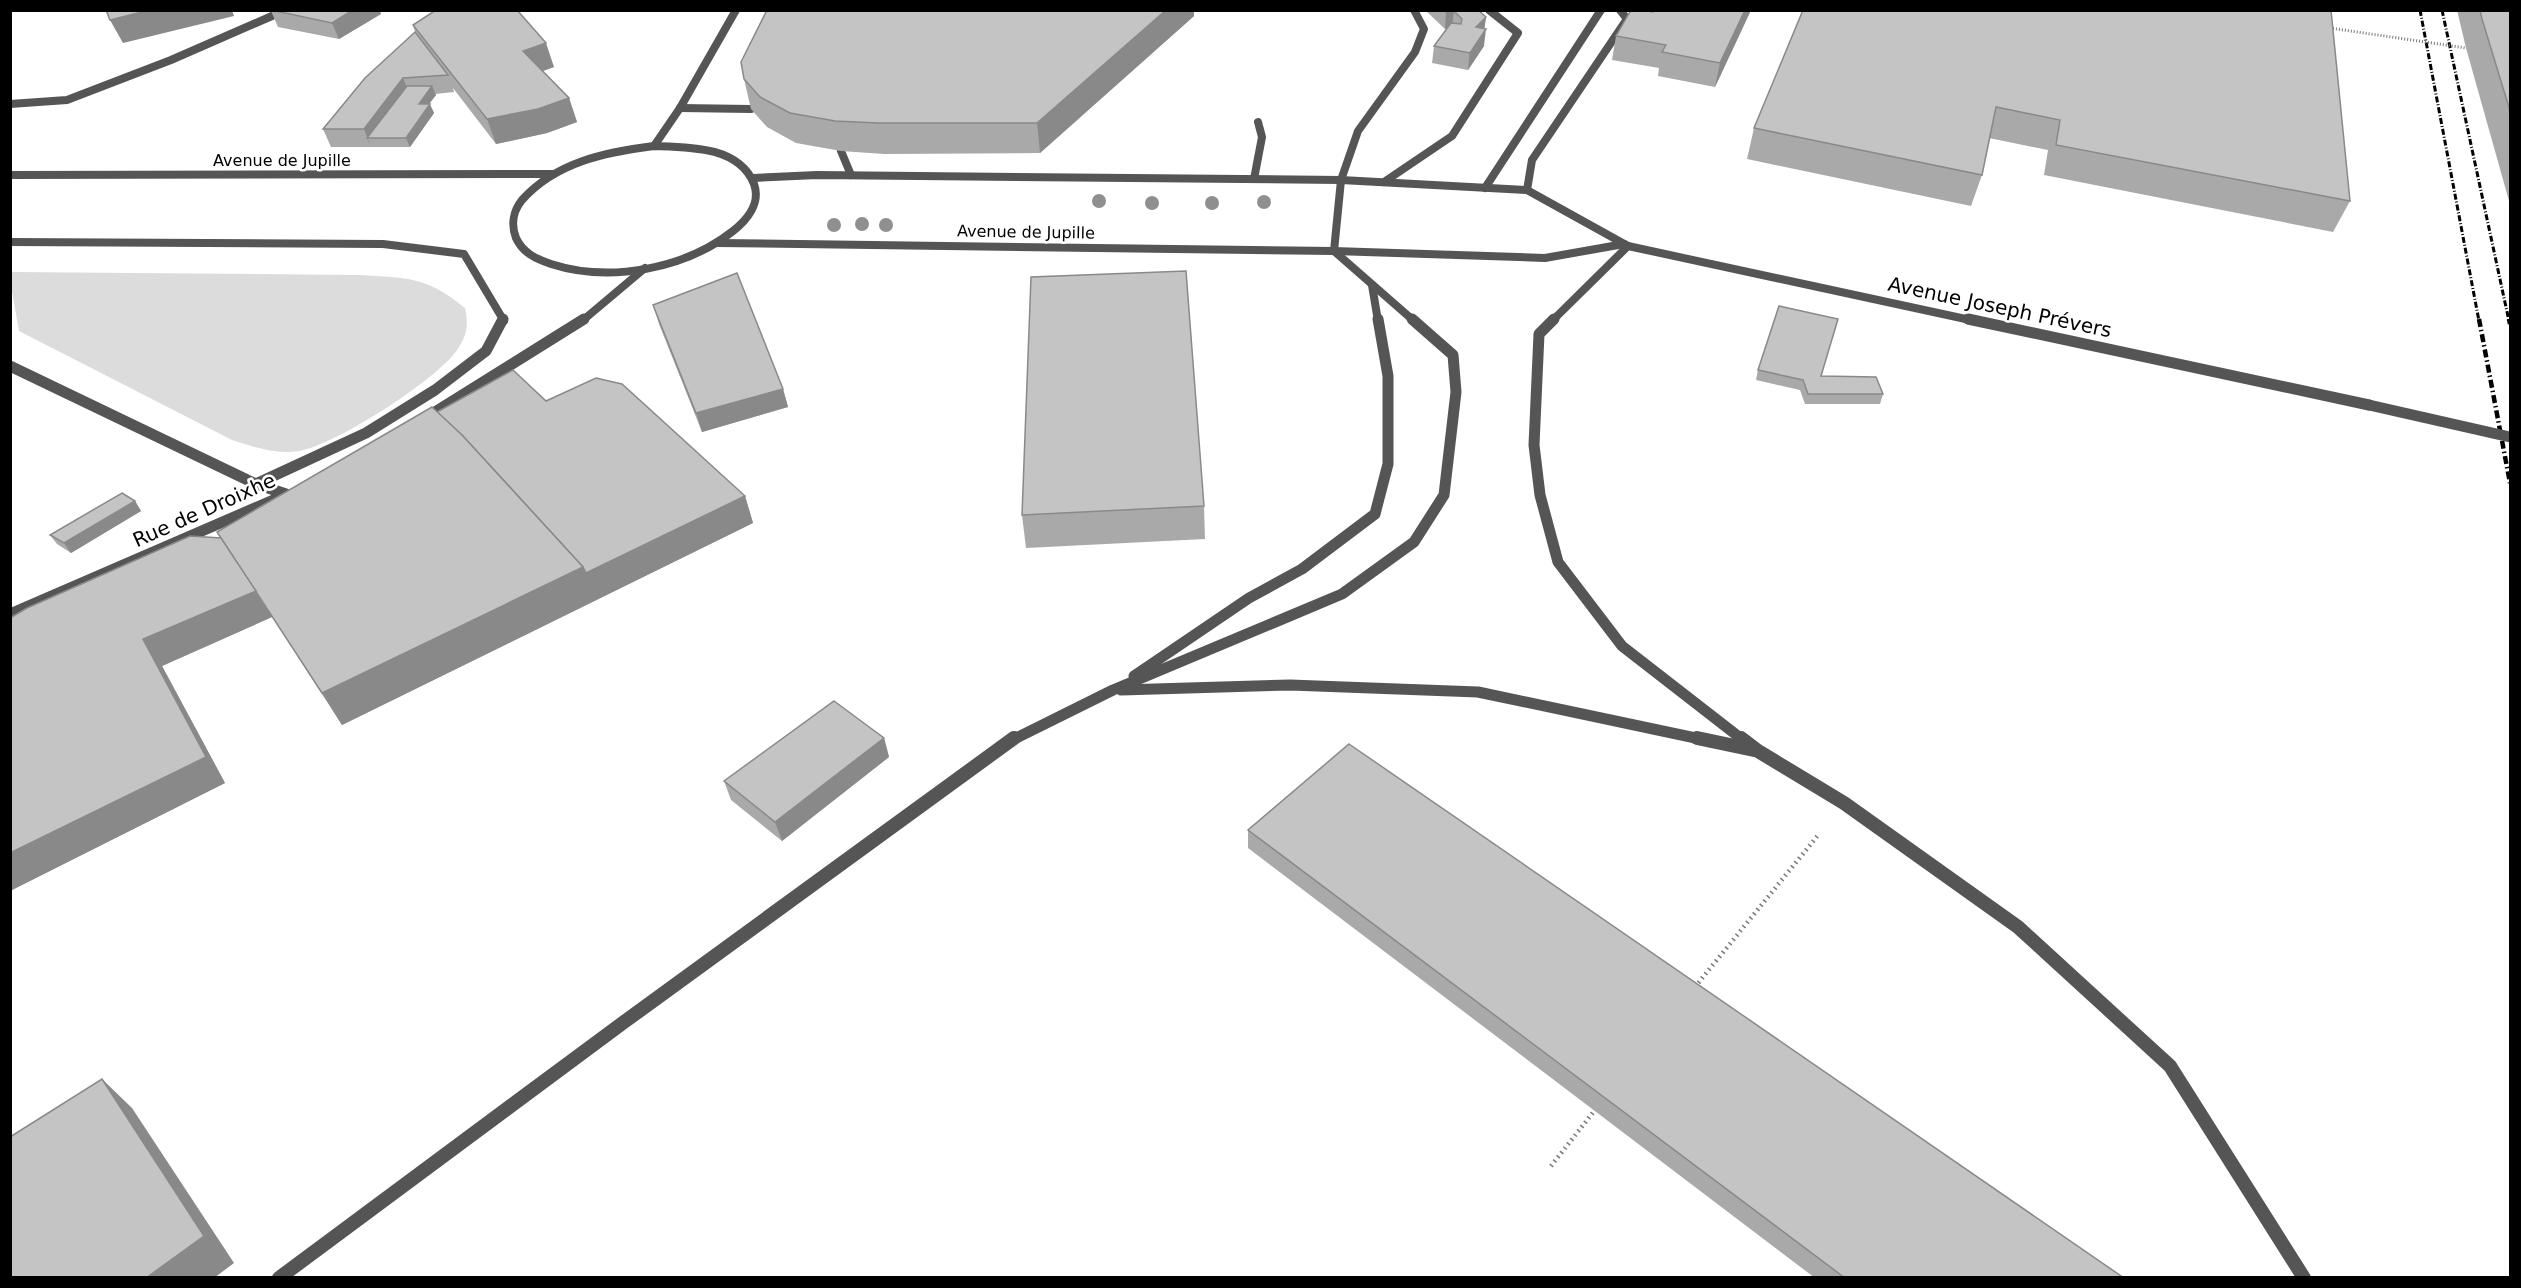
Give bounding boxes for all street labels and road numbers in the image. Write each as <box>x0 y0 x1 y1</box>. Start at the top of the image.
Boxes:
street label: Avenue de Jupille <box>213 151 351 170</box>
street label: Avenue de Jupille <box>957 221 1095 243</box>
street label: Avenue Joseph Prévers <box>1886 272 2114 342</box>
street label: Rue de Droixhe <box>129 468 279 552</box>

